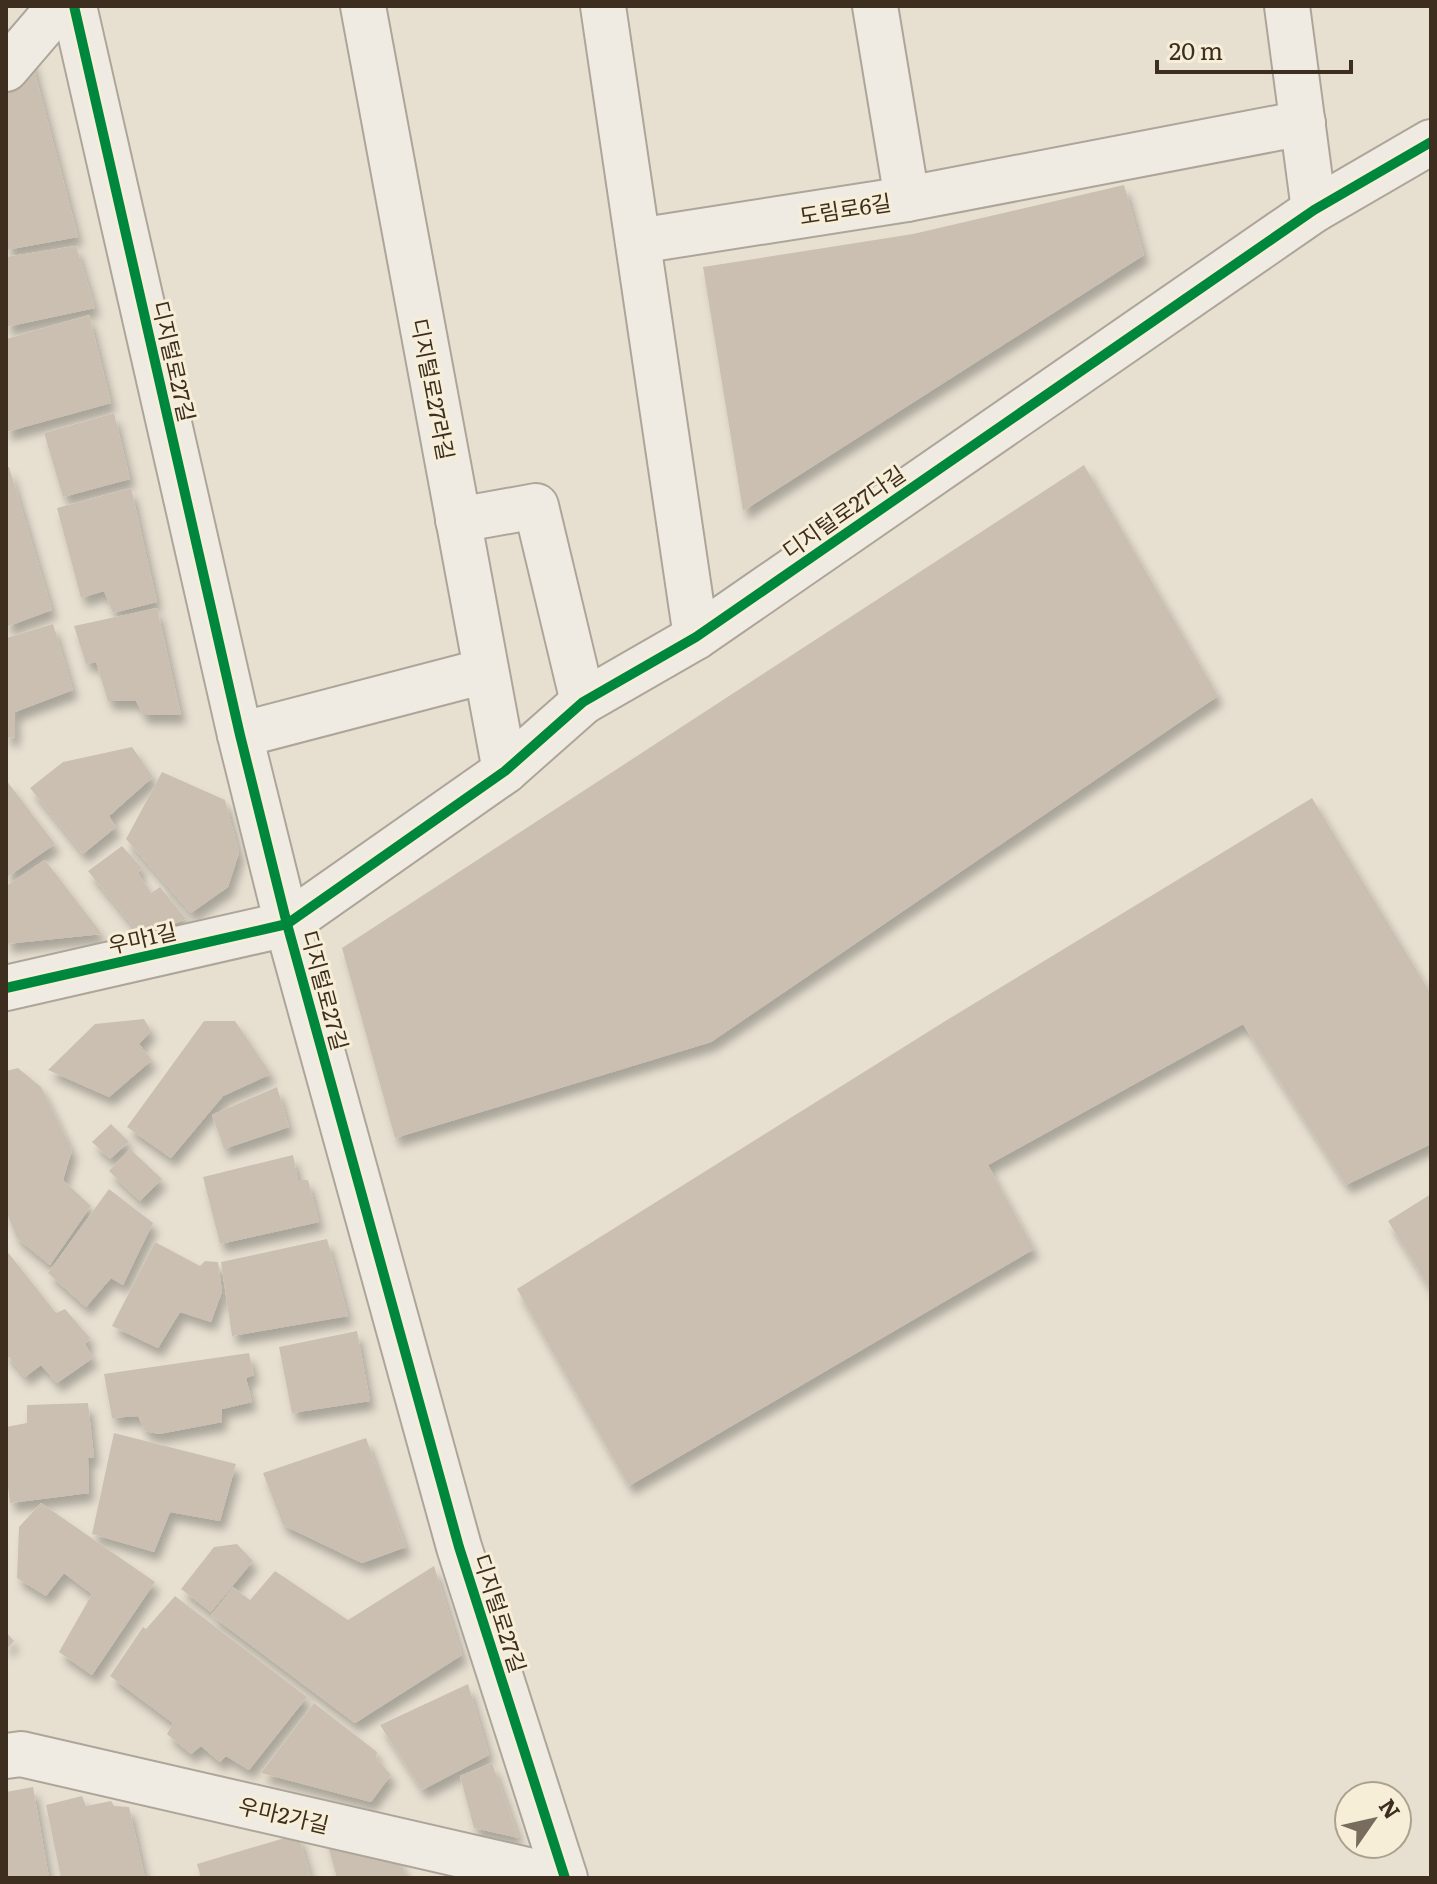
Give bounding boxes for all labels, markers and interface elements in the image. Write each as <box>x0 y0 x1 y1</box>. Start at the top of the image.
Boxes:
scale bar <box>1157 24 1351 74</box>
text: 20 m <box>1169 32 1223 67</box>
street label: 도림로6길 <box>797 184 893 232</box>
street label: 디지털로27길 <box>145 297 205 425</box>
street label: 디지털로27라길 <box>404 315 464 463</box>
street label: 디지털로27다길 <box>775 456 911 566</box>
street label: 우마1길 <box>104 913 180 961</box>
street label: 디지털로27길 <box>294 926 358 1054</box>
street label: 디지털로27길 <box>466 1549 536 1677</box>
north arrow <box>1333 1780 1413 1860</box>
street label: 우마2가길 <box>235 1788 333 1840</box>
text: N <box>1372 1791 1410 1825</box>

